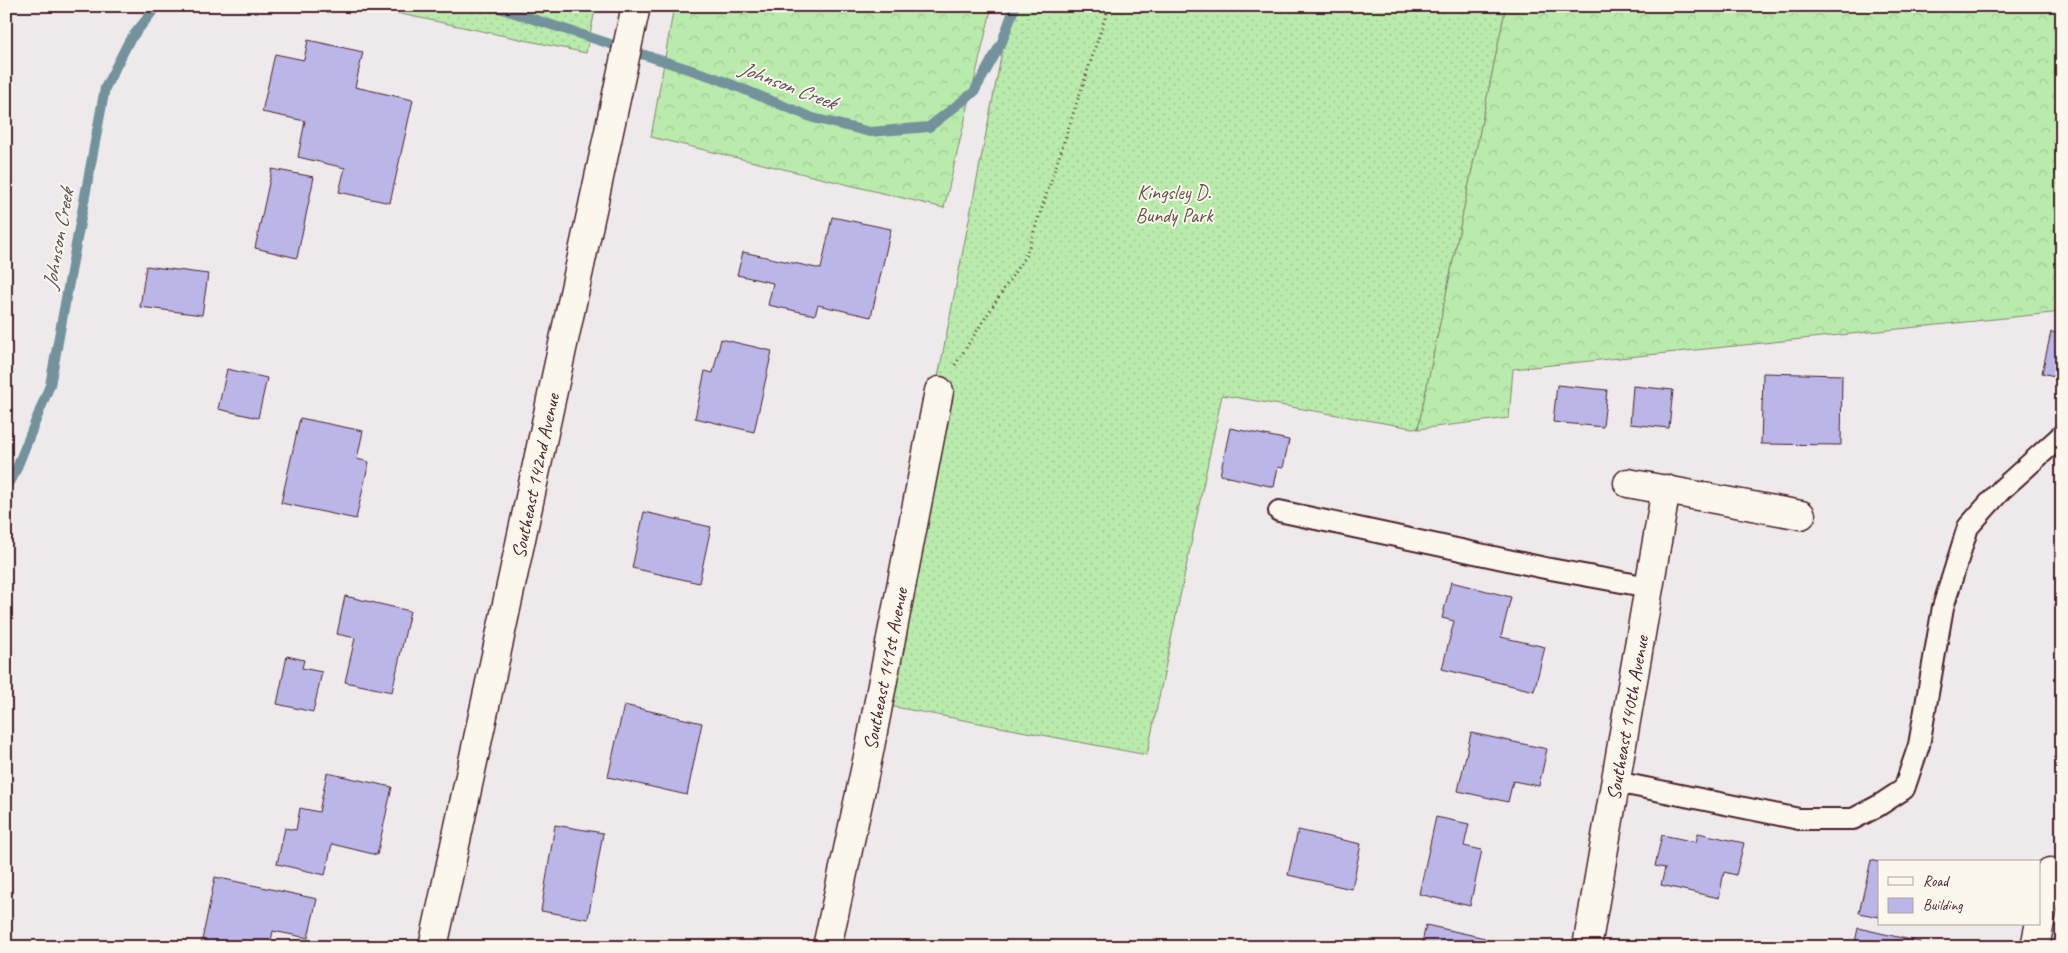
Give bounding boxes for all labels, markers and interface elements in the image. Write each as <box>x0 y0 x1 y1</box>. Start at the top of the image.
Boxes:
water label: Johnson Creek <box>734 54 844 117</box>
park label: Kingsley D. Bundy Park <box>1135 180 1214 228</box>
water label: Johnson Creek <box>36 183 80 293</box>
street label: Southeast 142nd Avenue <box>506 390 565 561</box>
street label: Southeast 141st Avenue <box>858 584 914 752</box>
street label: Southeast 140th Avenue <box>1601 632 1655 802</box>
legend <box>1878 860 2040 926</box>
text: Road <box>1923 872 1950 891</box>
text: Building <box>1923 896 1963 915</box>

